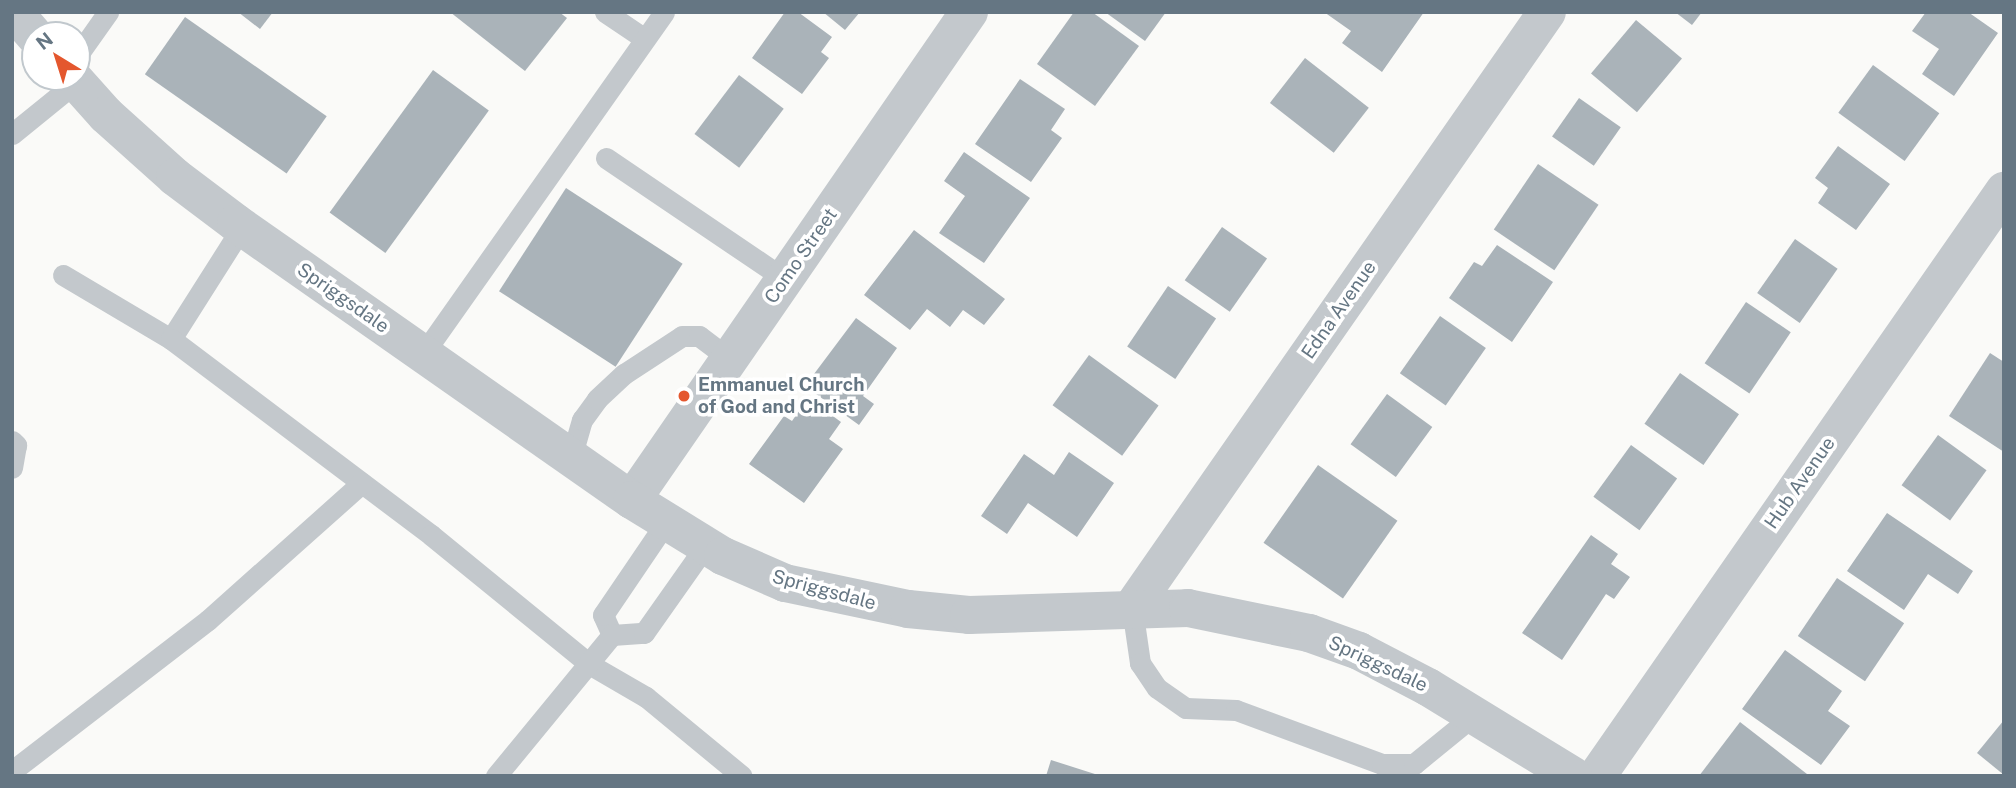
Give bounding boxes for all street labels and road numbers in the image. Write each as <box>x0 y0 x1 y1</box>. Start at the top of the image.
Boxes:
street label: Como Street <box>760 204 842 308</box>
street label: Edna Avenue <box>1297 257 1381 363</box>
street label: Spriggsdale <box>293 258 393 338</box>
street label: Hub Avenue <box>1760 433 1840 533</box>
street label: Spriggsdale <box>770 565 878 615</box>
street label: Spriggsdale <box>1325 631 1431 697</box>

